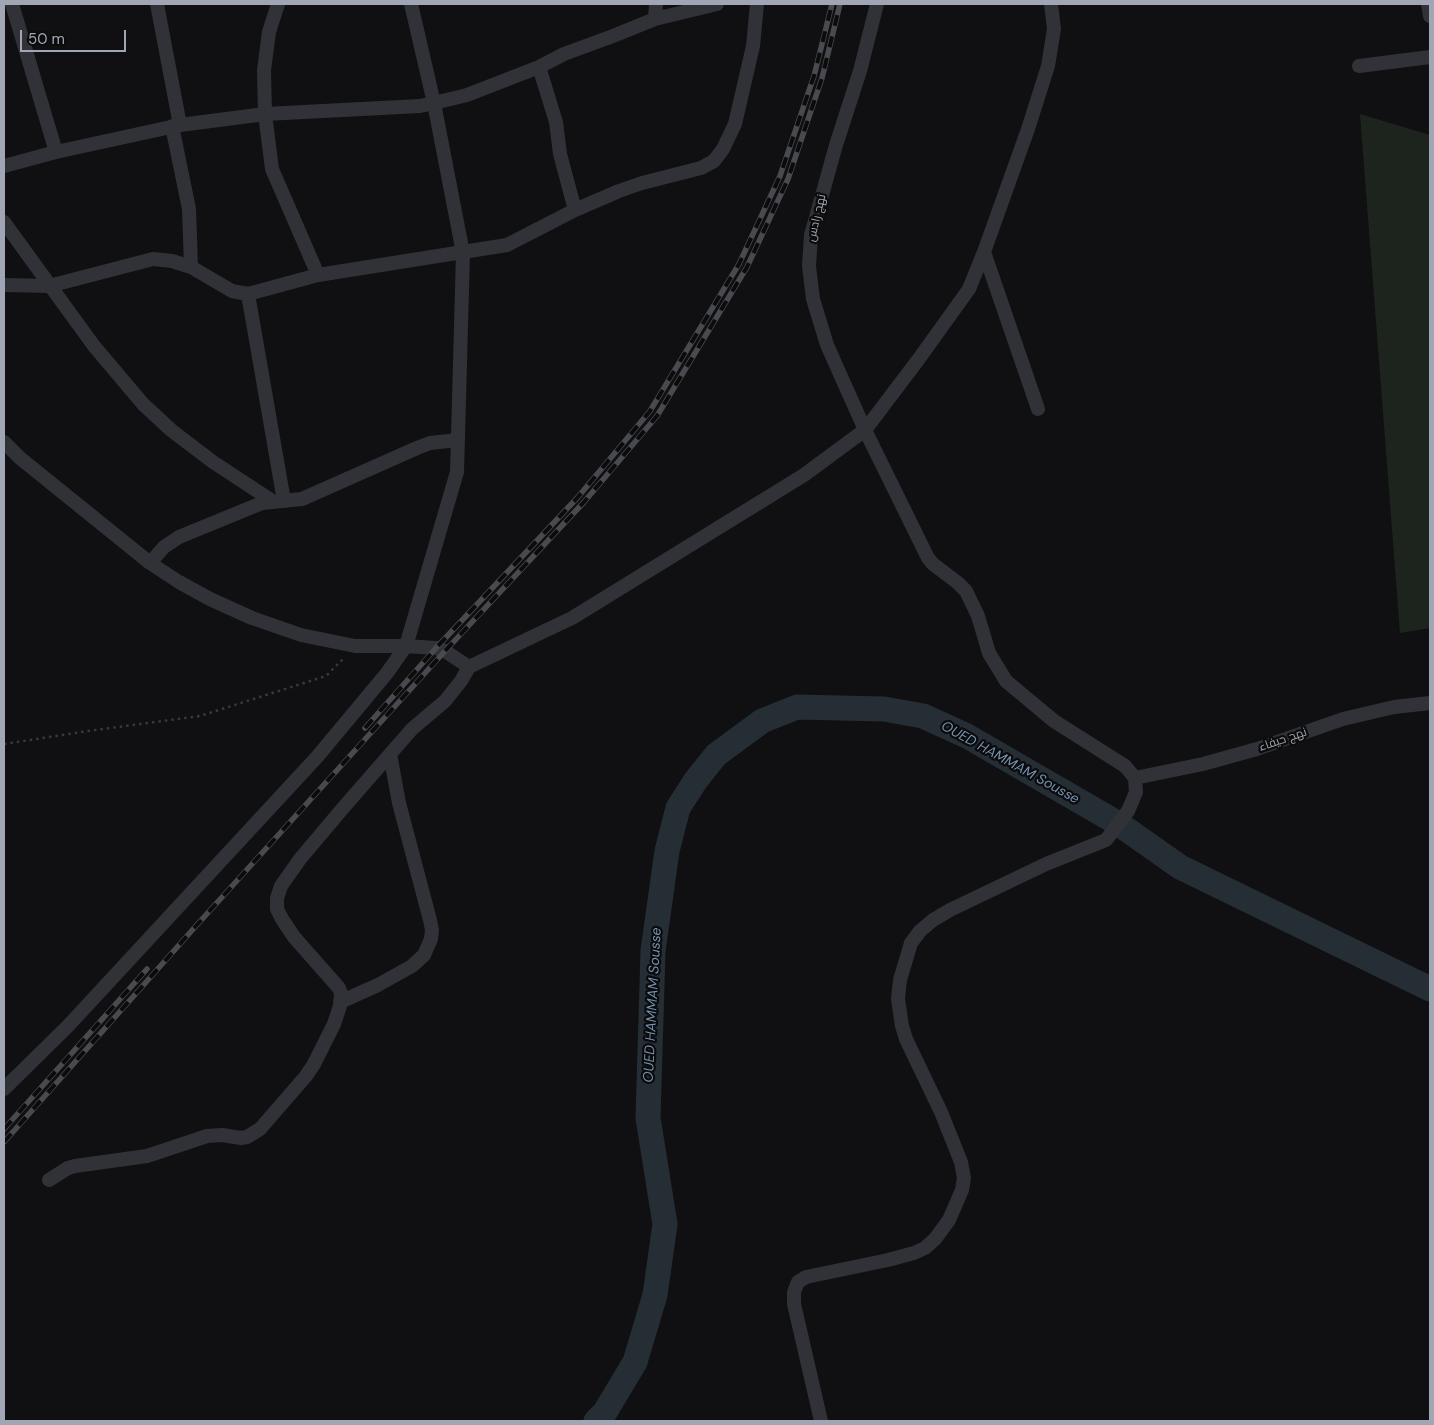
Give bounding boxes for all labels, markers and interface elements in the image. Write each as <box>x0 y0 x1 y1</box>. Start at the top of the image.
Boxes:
scale bar <box>22 20 129 52</box>
text: 50 m <box>28 29 65 49</box>
street label: نهج رادس <box>805 193 829 243</box>
water label: OUED HAMMAM Sousse <box>938 718 1082 808</box>
street label: نهج حيفاء <box>1257 725 1309 755</box>
water label: OUED HAMMAM Sousse <box>641 927 665 1083</box>

